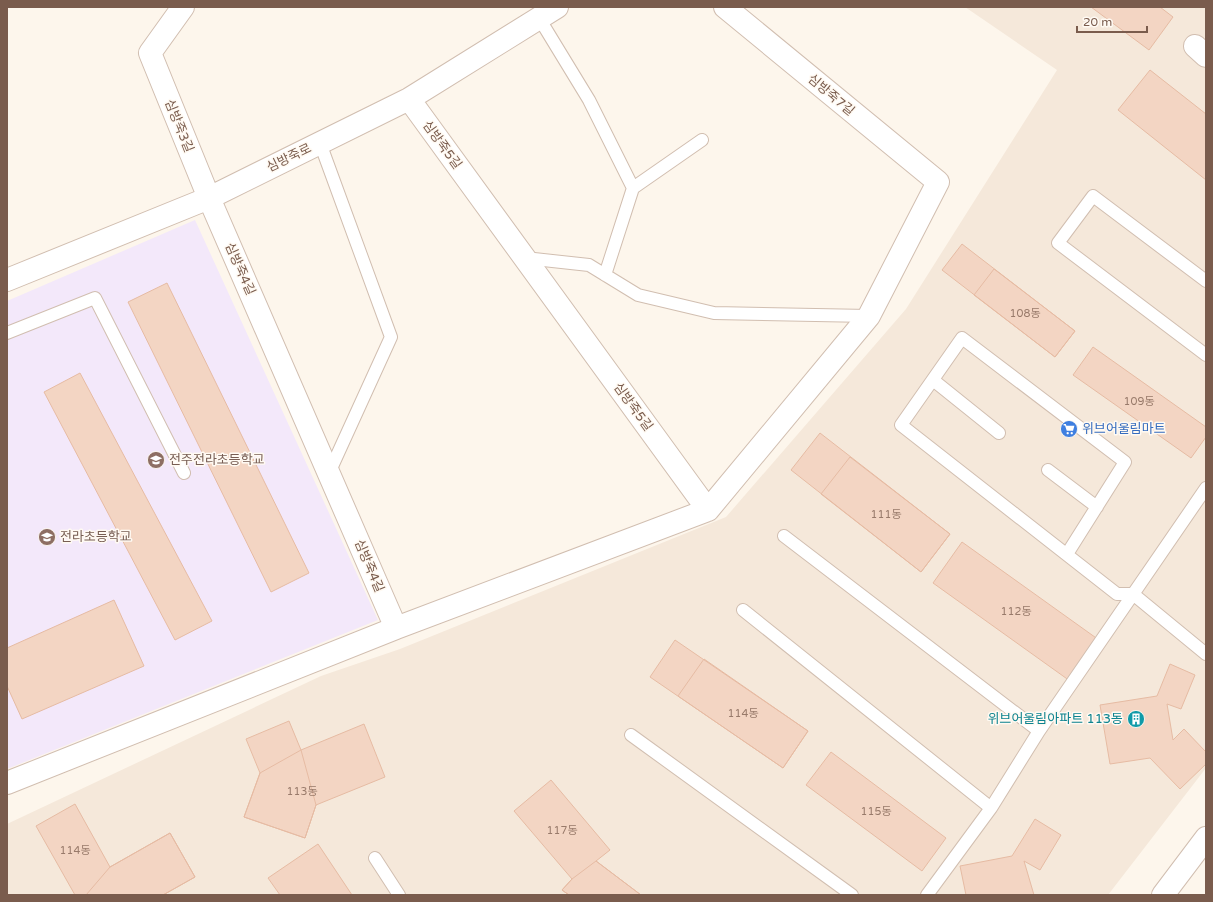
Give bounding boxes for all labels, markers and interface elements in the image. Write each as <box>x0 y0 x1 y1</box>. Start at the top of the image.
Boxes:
scale bar <box>1077 8 1147 34</box>
text: 20 m <box>1083 15 1112 29</box>
street label: 심방죽7길 <box>804 71 858 119</box>
street label: 심방죽3길 <box>161 97 197 155</box>
street label: 심방죽5길 <box>419 118 465 172</box>
street label: 심방죽로 <box>264 140 314 176</box>
street label: 심방죽4길 <box>221 240 259 298</box>
house number: 108동 <box>1010 307 1040 320</box>
street label: 심방죽5길 <box>610 380 656 434</box>
house number: 109동 <box>1124 395 1154 408</box>
supermarket icon: 위브어울림마트 <box>1059 419 1079 439</box>
place label: 위브어울림마트 <box>1082 421 1166 437</box>
school or university icon: 전주전라초등학교 <box>146 450 166 470</box>
place label: 전주전라초등학교 <box>169 452 265 468</box>
house number: 111동 <box>871 508 901 521</box>
school or university icon: 전라초등학교 <box>37 527 57 547</box>
place label: 전라초등학교 <box>60 529 132 545</box>
street label: 심방죽4길 <box>351 537 387 595</box>
house number: 112동 <box>1001 605 1031 618</box>
house number: 114동 <box>728 707 758 720</box>
building icon: 위브어울림아파트 113동 <box>1126 709 1146 729</box>
place label: 위브어울림아파트 113동 <box>987 711 1123 727</box>
house number: 113동 <box>287 785 317 798</box>
house number: 115동 <box>861 805 891 818</box>
house number: 117동 <box>547 824 577 837</box>
house number: 114동 <box>60 844 90 857</box>

